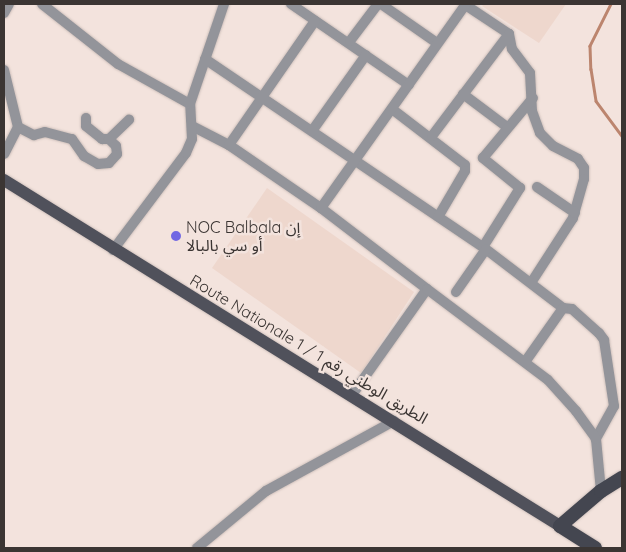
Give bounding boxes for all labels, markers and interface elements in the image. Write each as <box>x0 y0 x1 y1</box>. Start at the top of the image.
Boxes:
place label: NOC Balbala إن أو سي بالبالا <box>186 217 300 255</box>
marker: NOC Balbala إن أو سي بالبالا <box>170 230 182 242</box>
street label: Route Nationale 1 / الطريق الوطني رقم 1 <box>187 270 431 428</box>

